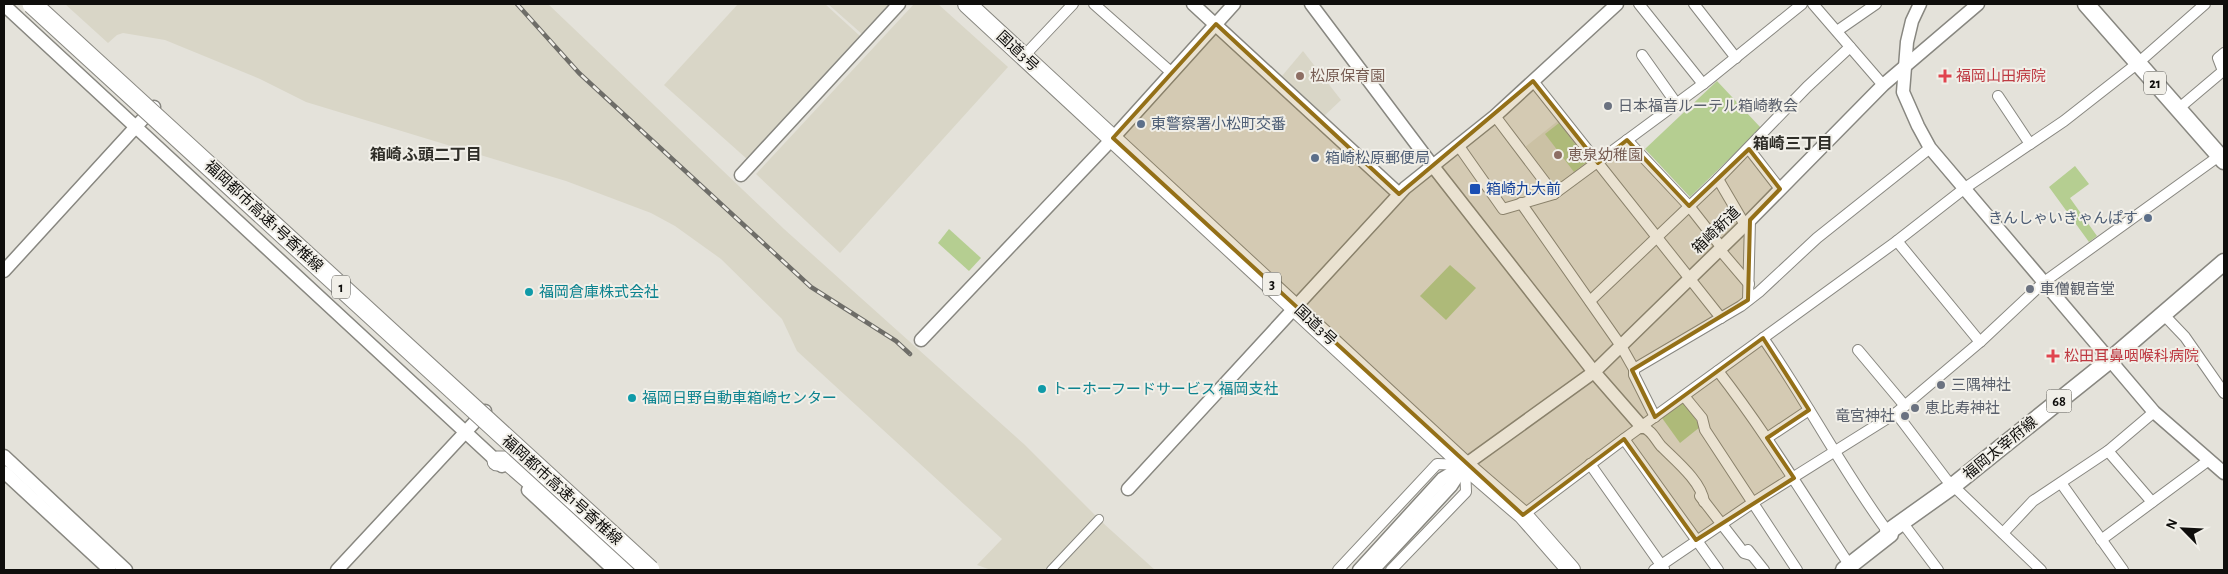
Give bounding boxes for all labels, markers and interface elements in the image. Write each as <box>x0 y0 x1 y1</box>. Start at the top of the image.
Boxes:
street label: 国道3号 <box>994 28 1042 74</box>
place label: 松原保育園 <box>1310 68 1385 84</box>
place label: 福岡山田病院 <box>1956 68 2046 84</box>
marker: 福岡山田病院 <box>1938 69 1952 83</box>
marker: 松原保育園 <box>1294 70 1306 82</box>
road number: 21 <box>2144 72 2166 95</box>
place label: 日本福音ルーテル箱崎教会 <box>1618 98 1798 114</box>
marker: 日本福音ルーテル箱崎教会 <box>1602 100 1614 112</box>
place label: 東警察署小松町交番 <box>1151 116 1286 132</box>
marker: 東警察署小松町交番 <box>1135 118 1147 130</box>
district label: 箱崎三丁目 <box>1753 135 1833 152</box>
district label: 箱崎ふ頭二丁目 <box>370 146 482 163</box>
place label: 恵泉幼稚園 <box>1568 147 1643 163</box>
marker: 恵泉幼稚園 <box>1552 149 1564 161</box>
place label: 箱崎松原郵便局 <box>1325 150 1430 166</box>
marker: 箱崎松原郵便局 <box>1309 152 1321 164</box>
street label: 福岡都市高速1号香椎線 <box>202 157 326 275</box>
place label: 箱崎九大前 <box>1486 181 1561 197</box>
marker: 箱崎九大前 <box>1468 182 1482 196</box>
street label: 箱崎新道 <box>1689 203 1743 257</box>
place label: きんしゃいきゃんぱす <box>1988 210 2138 226</box>
marker: きんしゃいきゃんぱす <box>2142 212 2154 224</box>
road number: 3 <box>1263 272 1281 296</box>
road number: 1 <box>332 276 350 298</box>
place label: 車僧観音堂 <box>2040 281 2115 297</box>
marker: 車僧観音堂 <box>2024 283 2036 295</box>
place label: 福岡倉庫株式会社 <box>539 284 659 300</box>
marker: 福岡倉庫株式会社 <box>523 286 535 298</box>
street label: 国道3号 <box>1292 302 1340 348</box>
place label: 松田耳鼻咽喉科病院 <box>2064 348 2199 364</box>
marker: 松田耳鼻咽喉科病院 <box>2046 349 2060 363</box>
place label: 三隅神社 <box>1951 377 2011 393</box>
marker: 三隅神社 <box>1935 379 1947 391</box>
place label: トーホーフードサービス 福岡支社 <box>1052 381 1279 397</box>
marker: トーホーフードサービス 福岡支社 <box>1036 383 1048 395</box>
place label: 福岡日野自動車箱崎センター <box>642 390 837 406</box>
road number: 68 <box>2046 390 2072 412</box>
marker: 福岡日野自動車箱崎センター <box>626 392 638 404</box>
place label: 恵比寿神社 <box>1925 400 2000 416</box>
marker: 恵比寿神社 <box>1909 402 1921 414</box>
place label: 竜宮神社 <box>1835 408 1895 424</box>
marker: 竜宮神社 <box>1899 410 1911 422</box>
street label: 福岡太宰府線 <box>1960 413 2040 483</box>
street label: 福岡都市高速1号香椎線 <box>499 432 625 548</box>
north arrow <box>2158 504 2208 554</box>
text: N <box>2164 517 2180 531</box>

